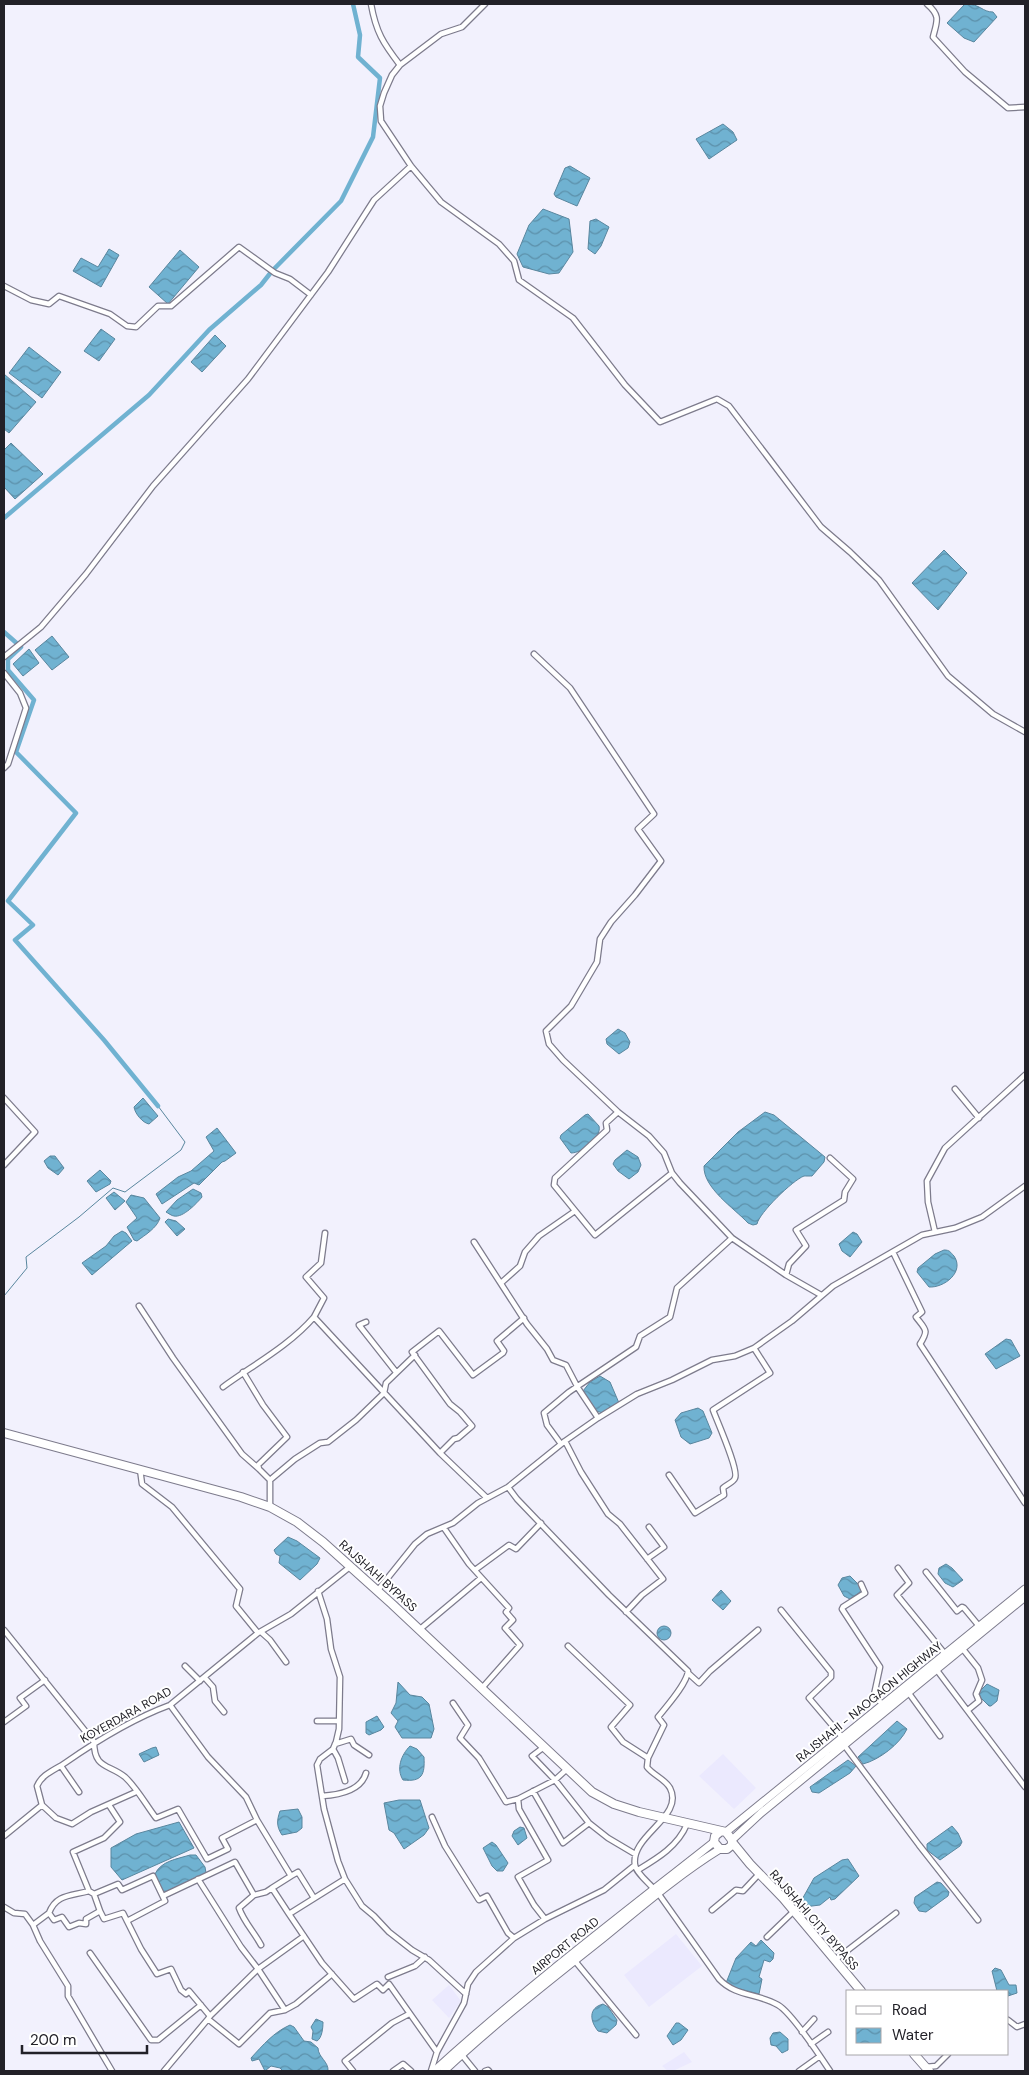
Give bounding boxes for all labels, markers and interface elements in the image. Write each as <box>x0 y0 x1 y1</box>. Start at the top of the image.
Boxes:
street label: RAJSHAHI BYPASS <box>335 1537 421 1615</box>
street label: RAJSHAHI - NAOGAON HIGHWAY <box>793 1638 945 1766</box>
street label: KOYERDARA ROAD <box>77 1683 175 1747</box>
street label: RAJSHAHI CITY BYPASS <box>766 1866 862 1974</box>
street label: AIRPORT ROAD <box>528 1914 602 1978</box>
legend <box>846 1990 1009 2055</box>
text: Road <box>892 2000 927 2020</box>
scale bar <box>22 2022 148 2054</box>
text: Water <box>892 2025 934 2045</box>
text: 200 m <box>30 2030 76 2050</box>

